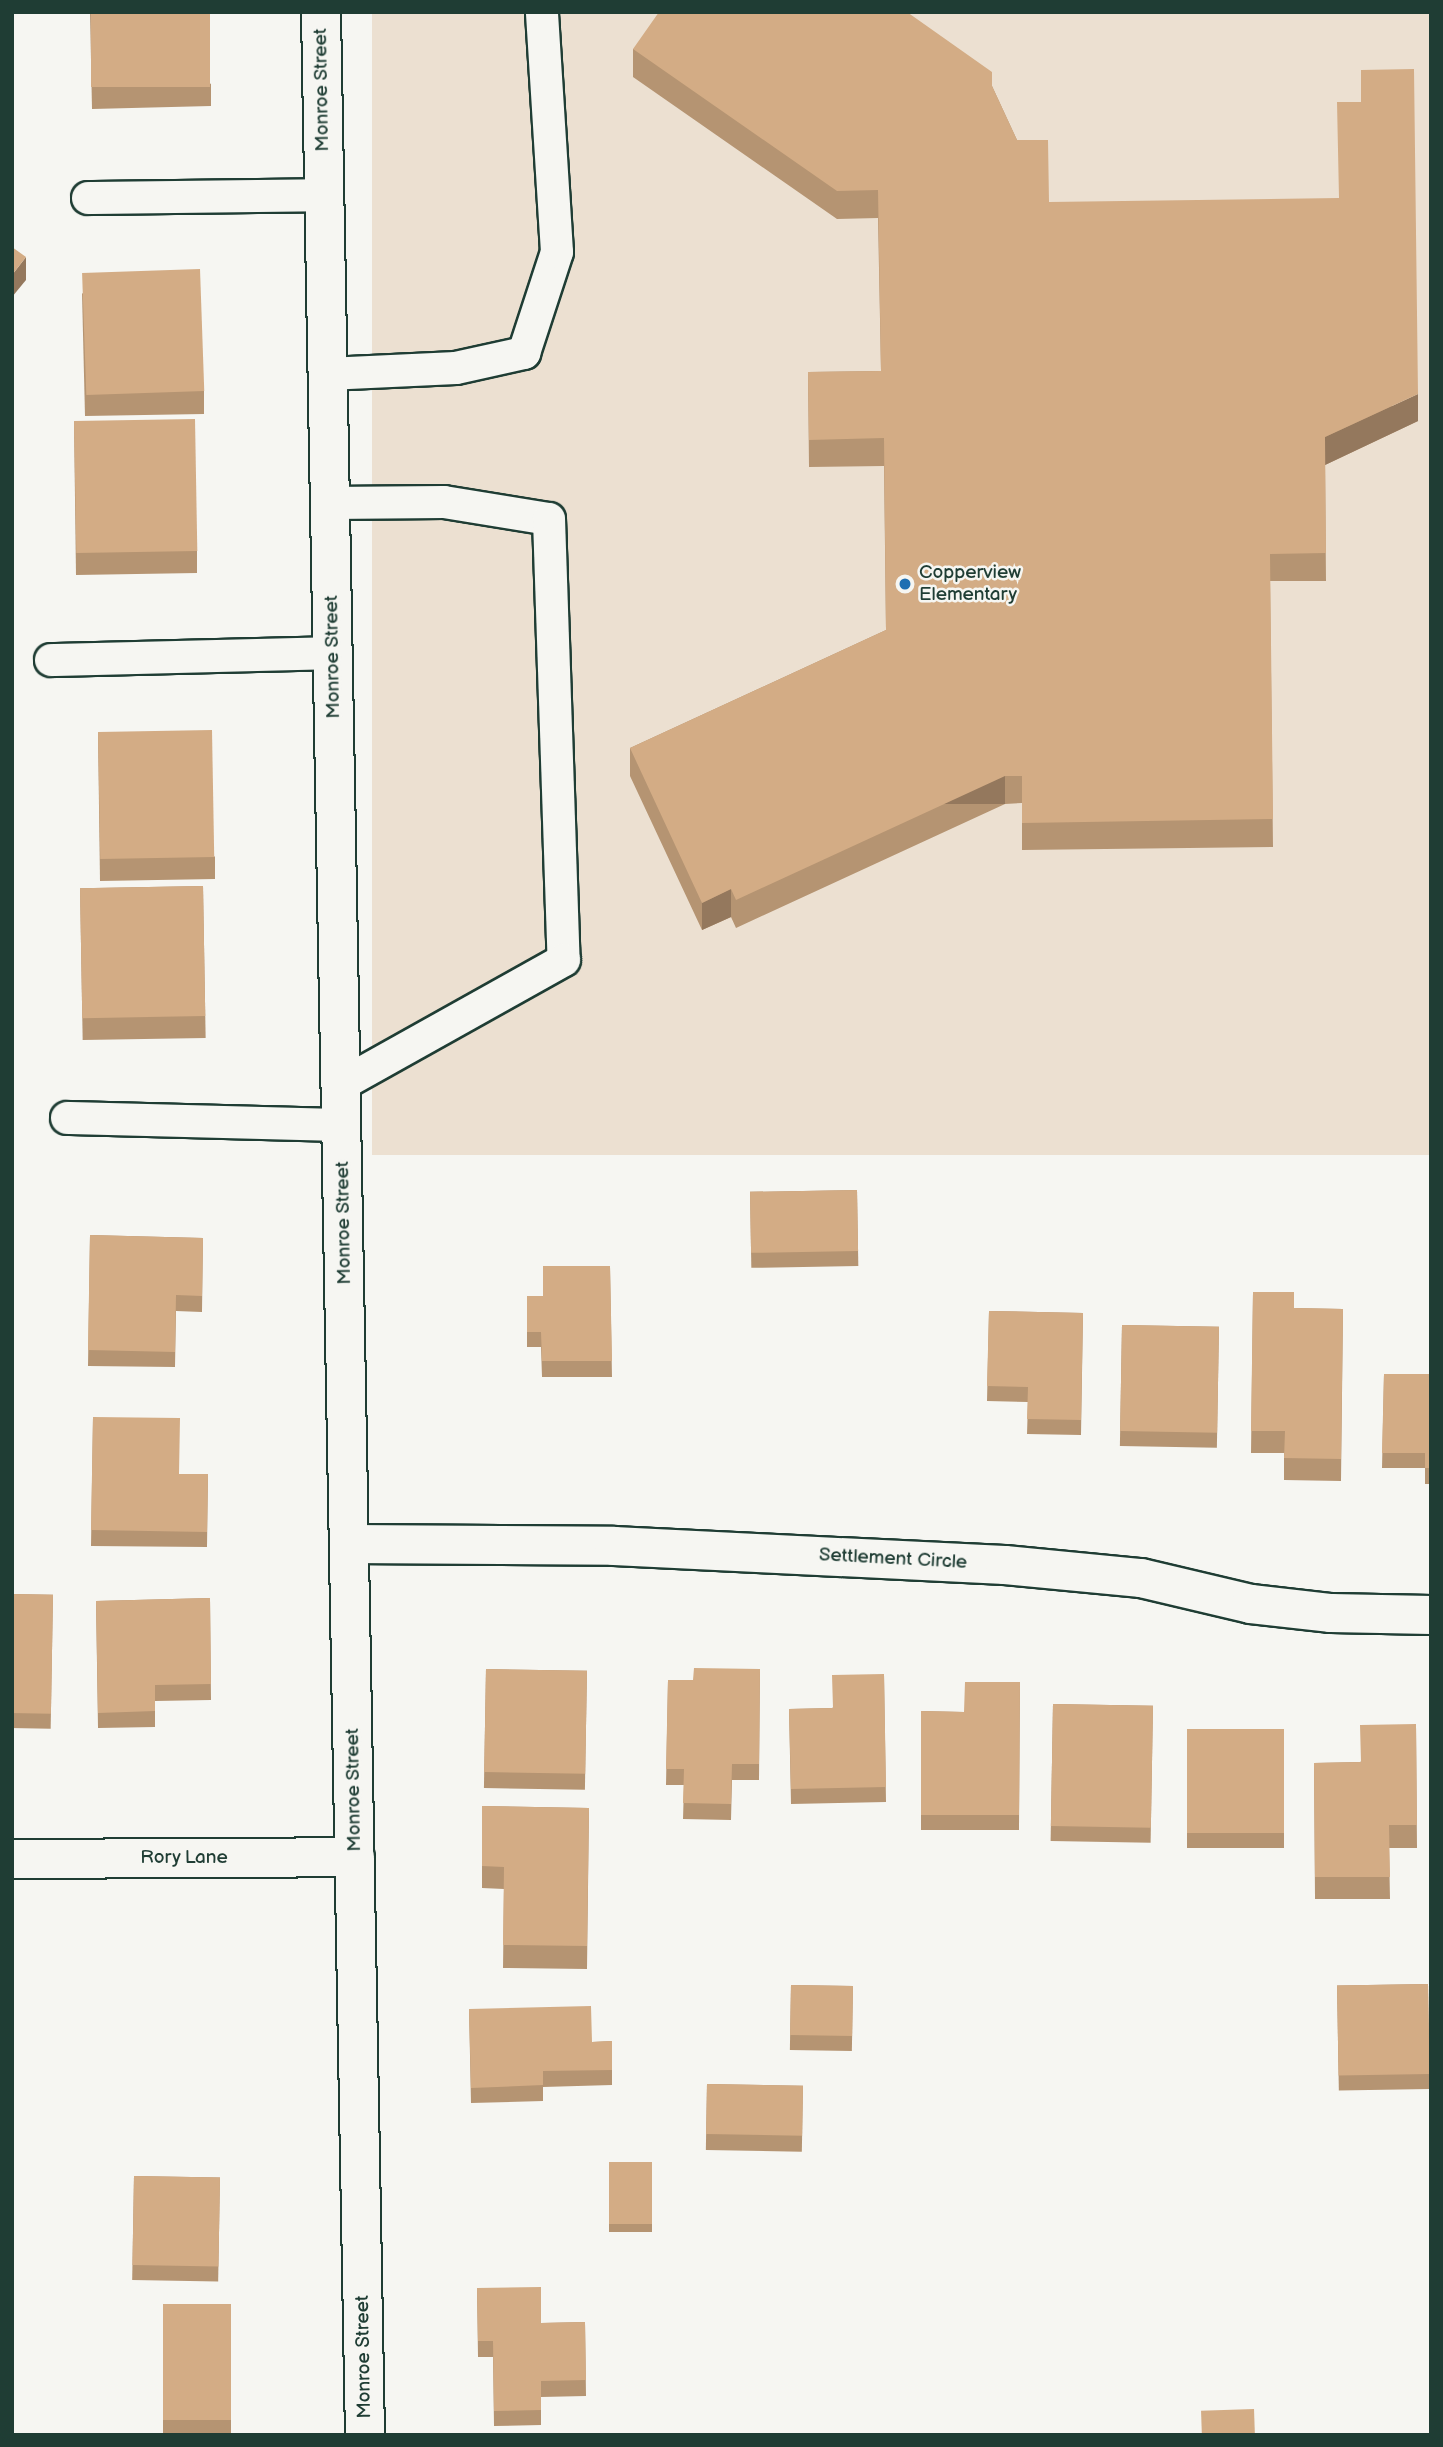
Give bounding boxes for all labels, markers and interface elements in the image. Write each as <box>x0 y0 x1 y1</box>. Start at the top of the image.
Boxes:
street label: Monroe Street <box>310 28 334 152</box>
place label: Copperview Elementary <box>919 562 1021 606</box>
marker: Copperview Elementary <box>897 576 913 592</box>
street label: Monroe Street <box>321 595 345 719</box>
street label: Monroe Street <box>332 1161 356 1285</box>
street label: Settlement Circle <box>818 1544 968 1574</box>
street label: Monroe Street <box>342 1728 366 1852</box>
street label: Rory Lane <box>140 1847 228 1869</box>
street label: Monroe Street <box>352 2295 376 2419</box>

